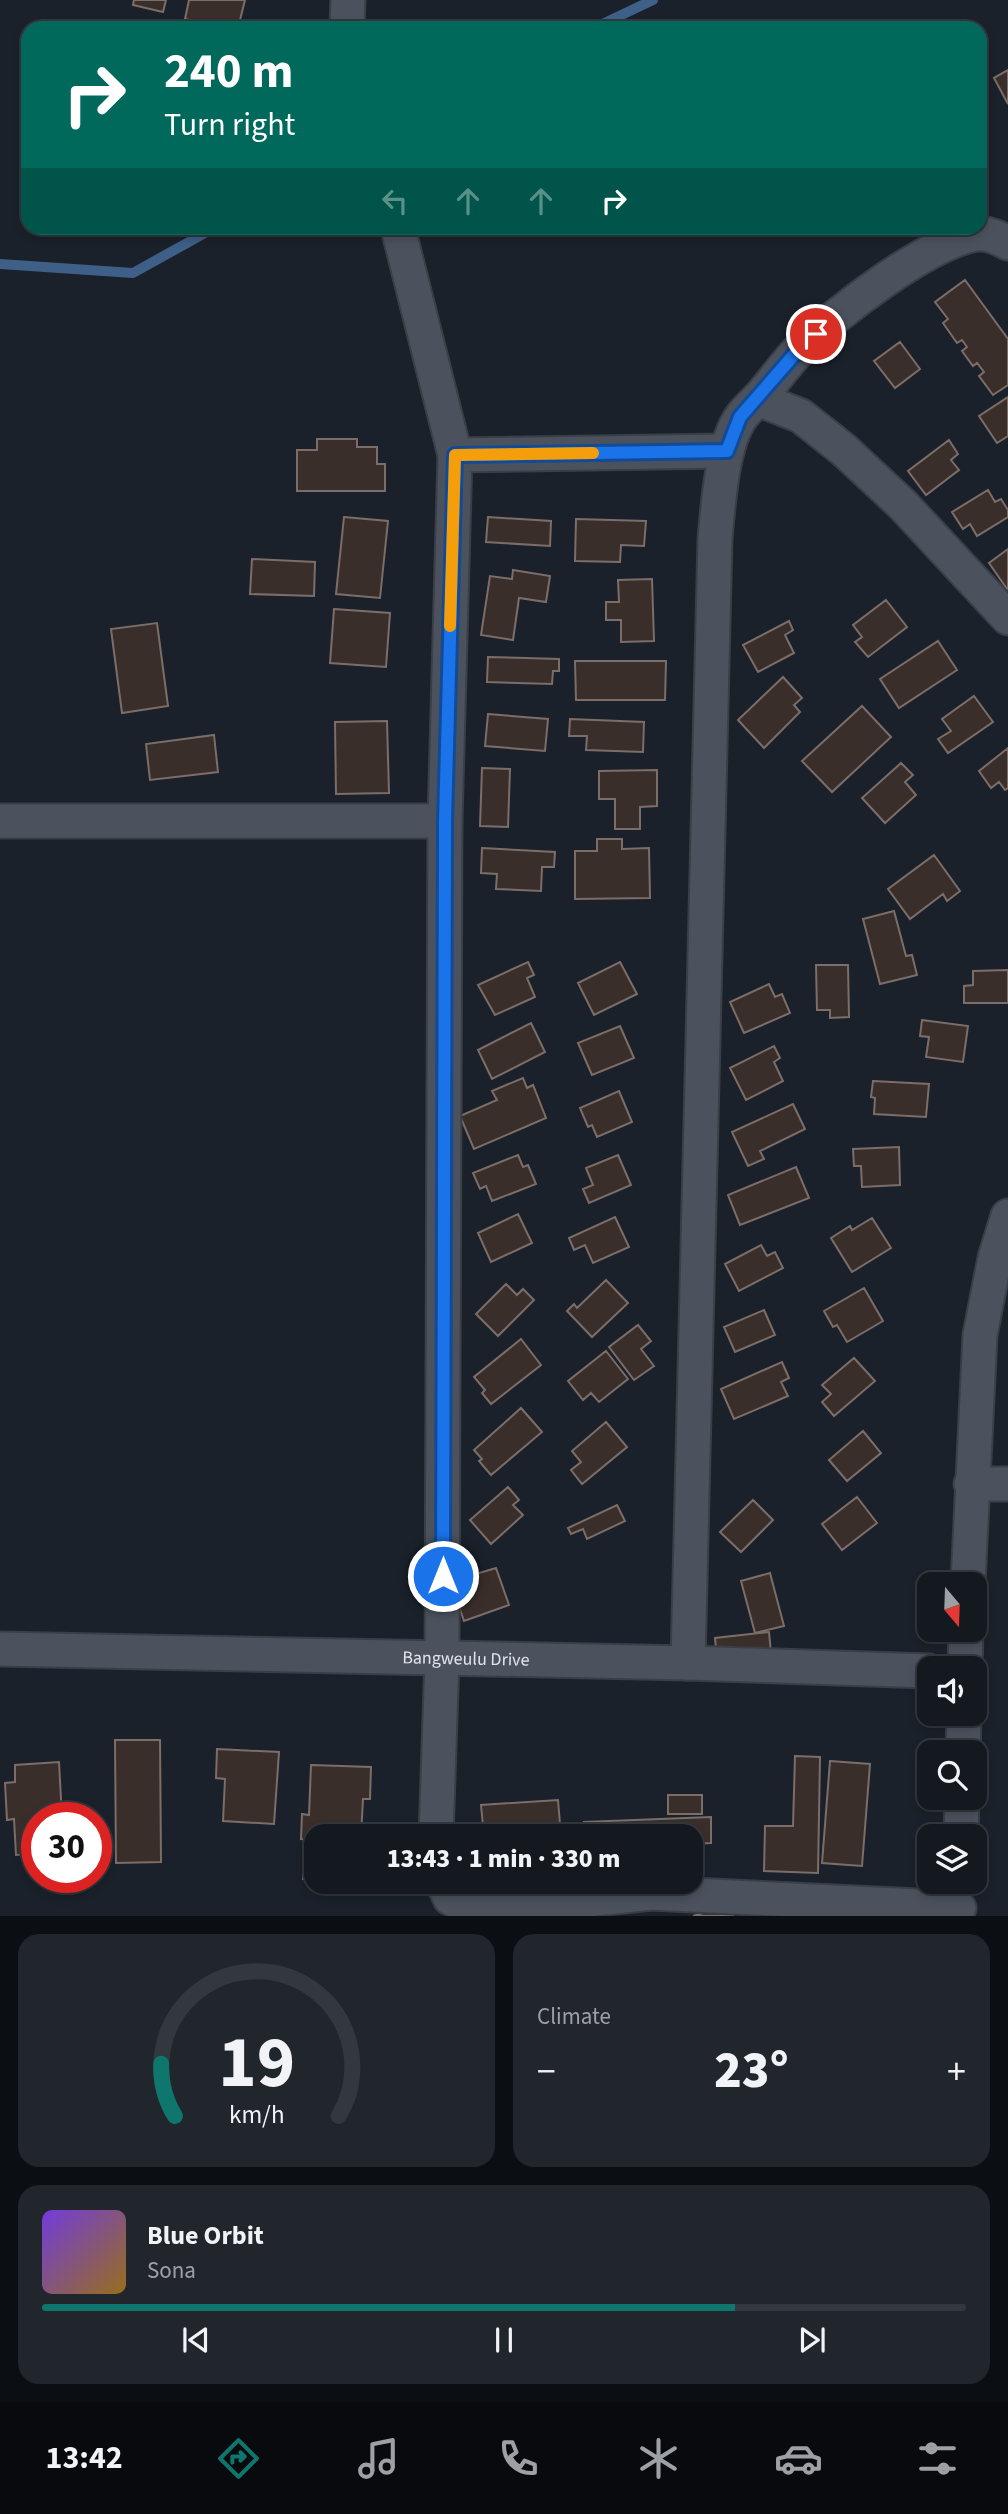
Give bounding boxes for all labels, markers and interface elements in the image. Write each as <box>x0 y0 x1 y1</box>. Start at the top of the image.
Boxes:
text: 240 m <box>164 37 293 107</box>
icon: right <box>49 49 140 140</box>
text: Turn right <box>164 102 295 148</box>
icon: left <box>376 182 414 220</box>
icon: ahead <box>449 182 487 220</box>
icon: ahead <box>522 182 560 220</box>
icon: right <box>595 182 633 220</box>
pin <box>786 304 846 364</box>
icon: arrive <box>797 315 835 353</box>
position arrow <box>406 1539 480 1613</box>
north arrow <box>917 1572 987 1642</box>
map controls <box>917 1572 987 1894</box>
street label: Bangweulu Drive <box>402 1645 530 1672</box>
button: sound <box>917 1656 987 1726</box>
button: search <box>917 1740 987 1810</box>
speed limit sign: 30 <box>21 1802 112 1893</box>
button: layers <box>917 1824 987 1894</box>
text: 13:43 · 1 min · 330 m <box>387 1840 620 1877</box>
text: Climate <box>537 2000 611 2033</box>
text: 19 <box>218 2012 295 2116</box>
text: 23° <box>714 2034 789 2108</box>
text: − <box>537 2045 556 2099</box>
text: + <box>947 2045 966 2099</box>
text: km/h <box>229 2097 284 2133</box>
text: Blue Orbit <box>147 2217 264 2254</box>
text: Sona <box>147 2254 196 2287</box>
icon: previous <box>177 2321 215 2359</box>
icon: pause <box>485 2321 523 2359</box>
icon: next <box>793 2321 831 2359</box>
icon: directions <box>214 2434 263 2483</box>
icon: music <box>354 2434 403 2483</box>
icon: phone <box>494 2434 543 2483</box>
icon: climate <box>634 2434 683 2483</box>
icon: car <box>774 2434 823 2483</box>
icon: filters <box>913 2434 962 2483</box>
text: 13:42 <box>45 2435 123 2481</box>

